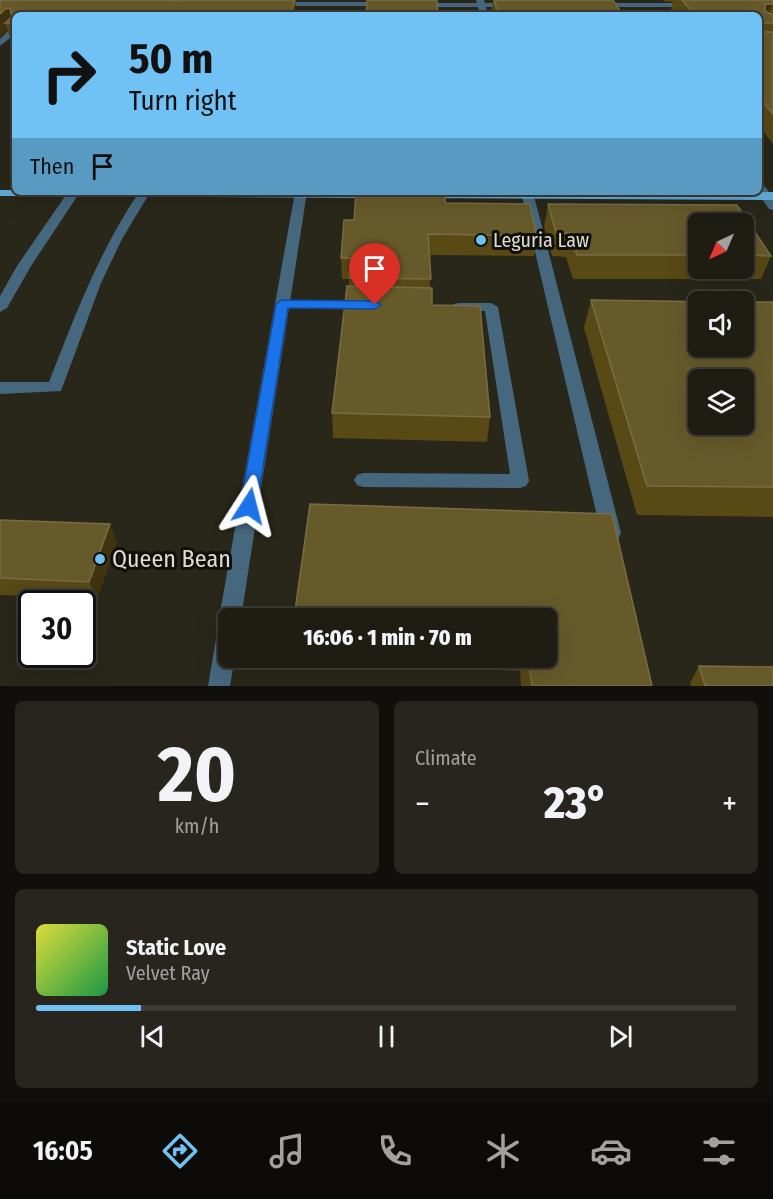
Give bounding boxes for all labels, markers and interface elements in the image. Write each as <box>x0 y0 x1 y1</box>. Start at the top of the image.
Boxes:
text: 50 m <box>129 34 213 84</box>
icon: right <box>30 36 108 114</box>
text: Turn right <box>129 85 237 117</box>
icon: arrive <box>86 150 119 183</box>
text: Then <box>30 153 74 180</box>
north arrow <box>688 213 754 279</box>
map controls <box>688 213 754 435</box>
place label: Leguria Law <box>493 228 589 252</box>
marker: Leguria Law <box>474 233 488 247</box>
pin <box>349 243 400 305</box>
icon: arrive <box>358 252 391 285</box>
button: sound <box>688 291 754 357</box>
button: layers <box>688 369 754 435</box>
position arrow <box>217 474 281 538</box>
place label: Queen Bean <box>112 545 231 573</box>
marker: Queen Bean <box>93 552 107 566</box>
speed limit sign: 30 <box>18 590 96 668</box>
text: 16:06 · 1 min · 70 m <box>303 624 472 651</box>
text: 20 <box>158 728 236 822</box>
text: Climate <box>415 746 477 770</box>
text: 23° <box>544 776 608 830</box>
text: − <box>415 784 430 824</box>
text: + <box>722 784 737 824</box>
text: km/h <box>175 814 219 838</box>
text: Static Love <box>126 934 226 961</box>
text: Velvet Ray <box>126 961 210 985</box>
icon: previous <box>136 1020 169 1053</box>
icon: pause <box>370 1020 403 1053</box>
icon: next <box>604 1020 637 1053</box>
icon: directions <box>159 1130 201 1172</box>
icon: music <box>266 1130 308 1172</box>
icon: phone <box>374 1130 416 1172</box>
icon: climate <box>482 1130 524 1172</box>
icon: car <box>590 1130 632 1172</box>
icon: filters <box>698 1130 740 1172</box>
text: 16:05 <box>33 1135 93 1167</box>

